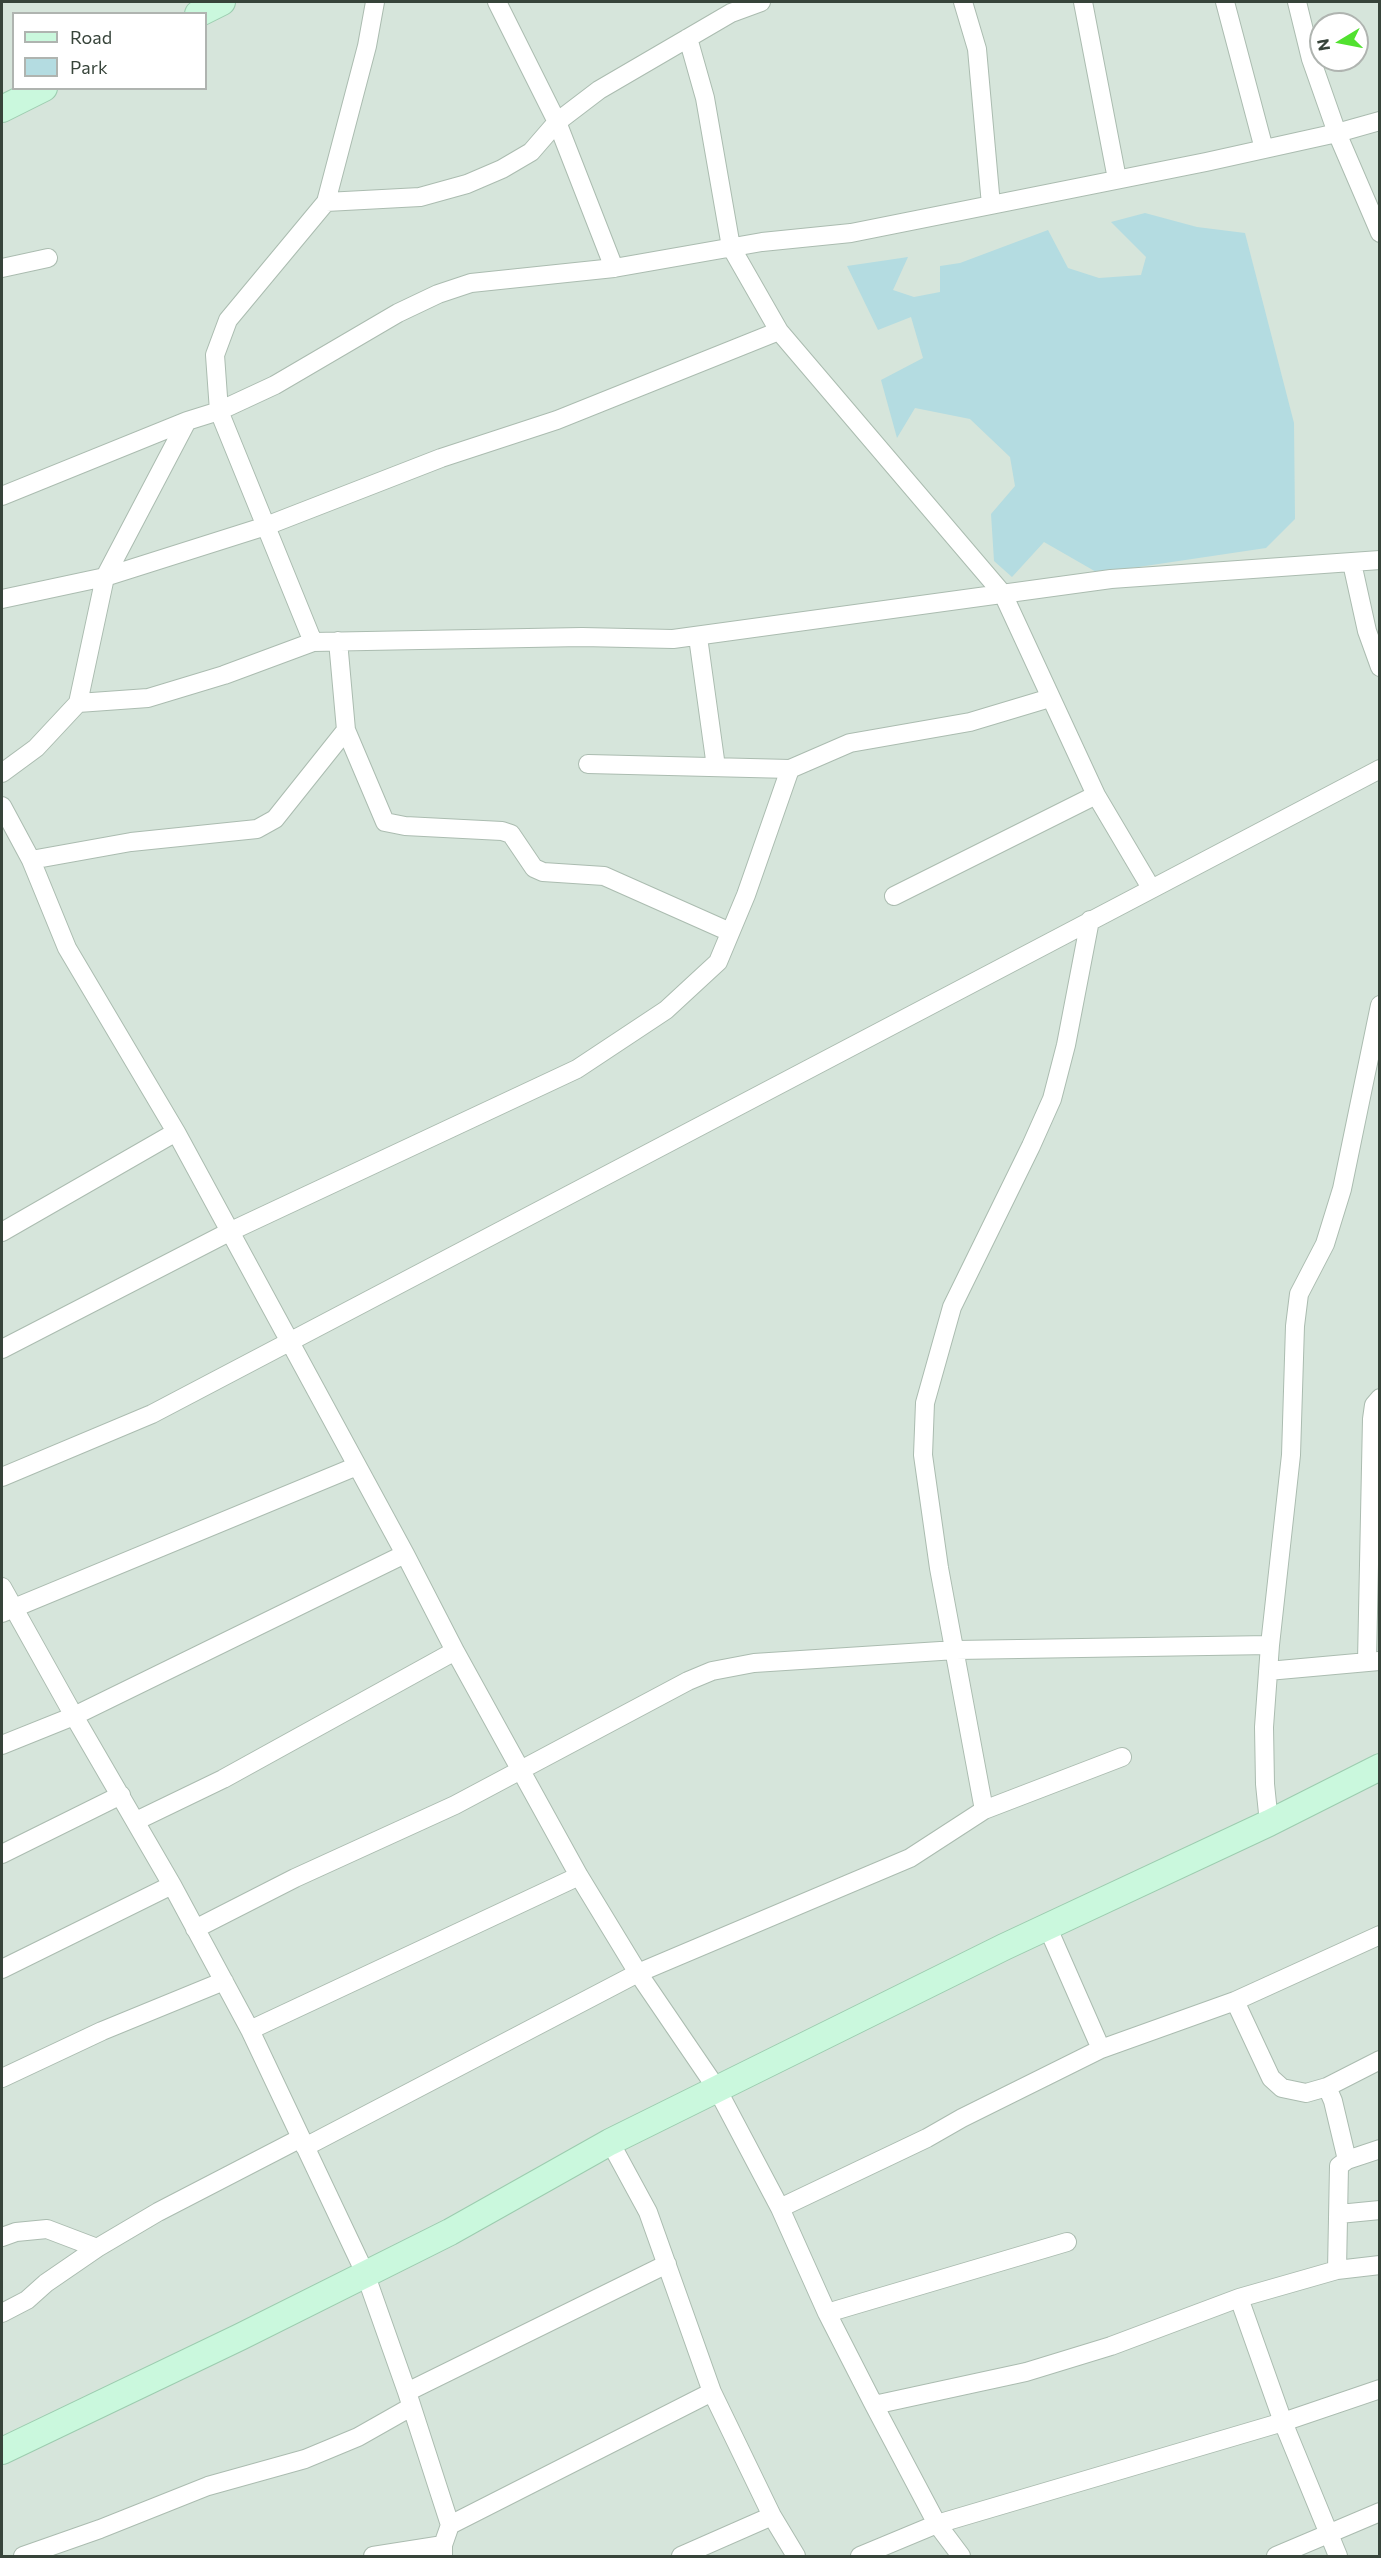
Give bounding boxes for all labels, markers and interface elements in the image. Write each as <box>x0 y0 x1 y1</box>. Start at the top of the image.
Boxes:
legend <box>12 12 207 90</box>
north arrow <box>1309 12 1369 72</box>
text: Road <box>70 26 112 48</box>
text: N <box>1312 37 1333 52</box>
text: Park <box>70 56 108 78</box>

